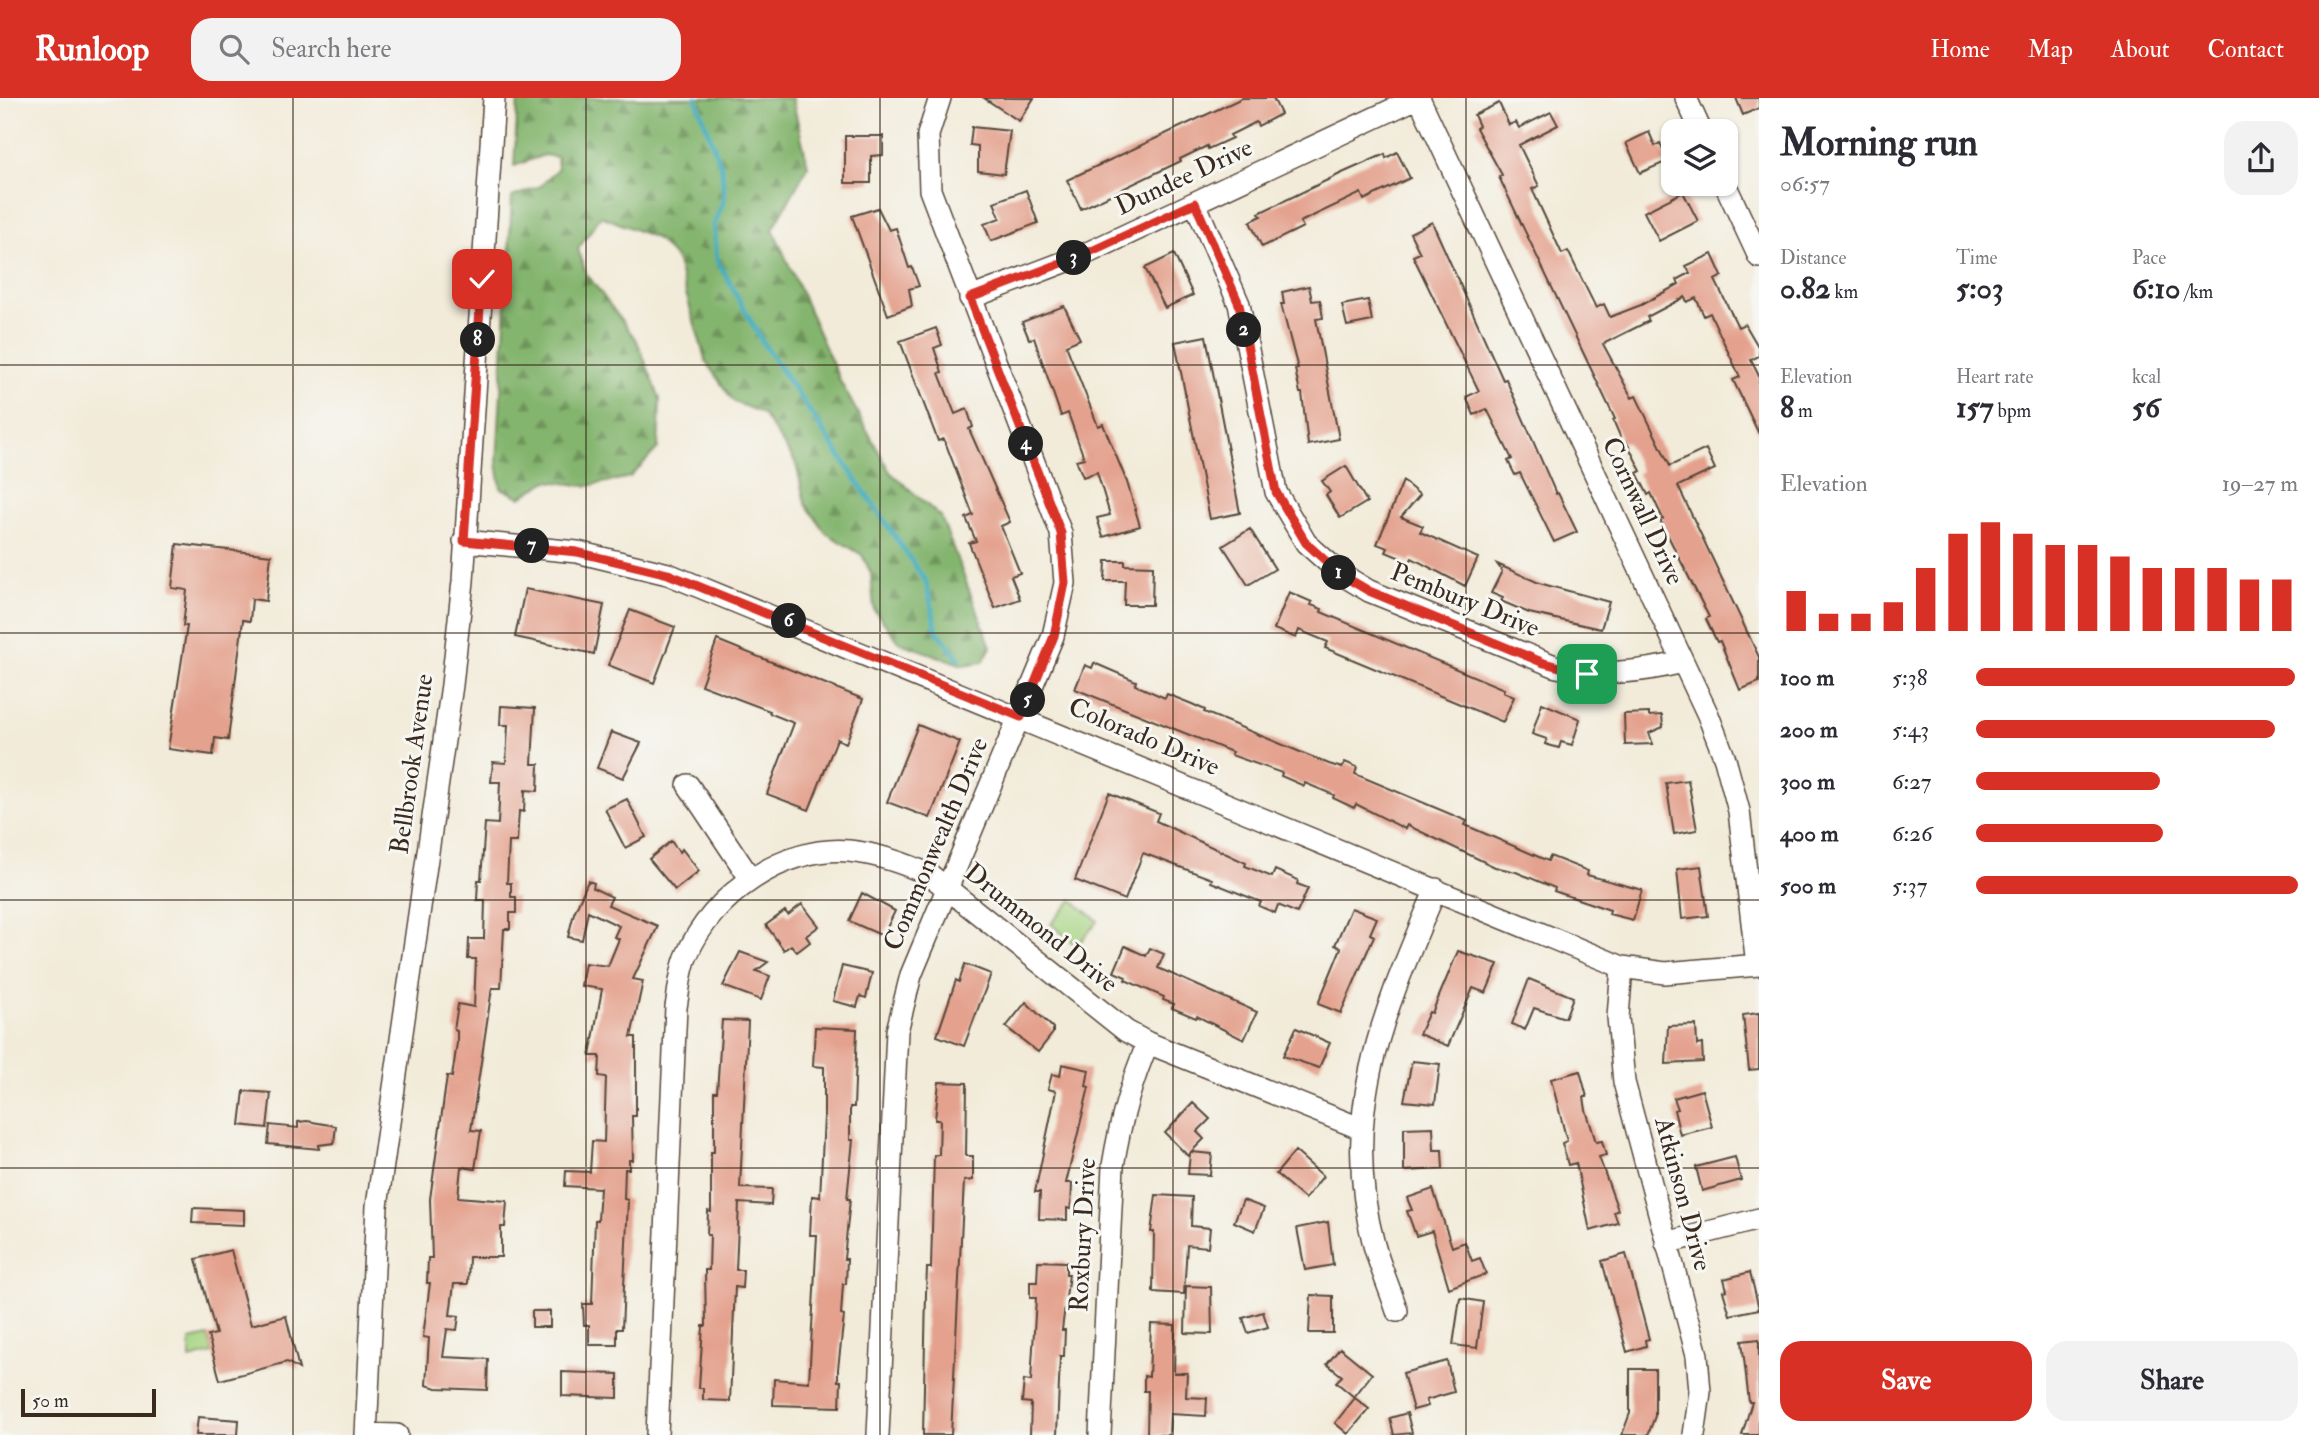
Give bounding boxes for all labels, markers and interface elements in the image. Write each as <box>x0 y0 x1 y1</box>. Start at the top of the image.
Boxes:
search box <box>191 18 681 81</box>
text: Runloop <box>35 29 149 70</box>
icon: search <box>215 30 253 68</box>
text: Search here <box>271 33 391 65</box>
text: Home <box>1930 34 1990 65</box>
text: Map <box>2028 34 2073 65</box>
text: About <box>2111 34 2170 65</box>
text: Contact <box>2208 34 2284 65</box>
map controls <box>1661 119 1738 196</box>
button: layers <box>1661 119 1738 196</box>
text: Morning run <box>1780 119 1978 167</box>
button: share <box>2224 121 2298 195</box>
street label: Dundee Drive <box>1110 131 1258 223</box>
text: 06:57 <box>1780 169 1830 198</box>
pin: 3 <box>1056 240 1092 276</box>
text: 3 <box>1070 245 1077 269</box>
text: Distance <box>1780 246 1846 270</box>
text: Time <box>1956 246 1998 270</box>
text: Pace <box>2132 246 2166 270</box>
pin <box>452 249 512 309</box>
icon: check <box>463 260 501 298</box>
text: 0.82 <box>1780 270 1831 307</box>
text: 5:03 <box>1956 270 2004 307</box>
text: 6:10 <box>2132 270 2180 307</box>
text: km <box>1831 280 1858 304</box>
text: /km <box>2180 280 2213 304</box>
pin: 2 <box>1226 313 1262 348</box>
text: 2 <box>1239 317 1248 341</box>
pin: 8 <box>461 322 496 358</box>
text: 8 <box>473 327 482 351</box>
text: Elevation <box>1780 365 1852 389</box>
text: Heart rate <box>1956 365 2033 389</box>
text: kcal <box>2132 365 2161 389</box>
text: 8 <box>1780 389 1794 426</box>
text: 157 <box>1956 389 1994 426</box>
text: 56 <box>2132 389 2160 426</box>
text: m <box>1794 399 1813 423</box>
text: bpm <box>1994 399 2031 423</box>
pin: 4 <box>1009 426 1044 462</box>
text: 4 <box>1020 431 1031 455</box>
street label: Cornwall Drive <box>1595 432 1691 590</box>
text: Elevation <box>1780 469 1868 498</box>
text: 19–27 m <box>2222 469 2298 498</box>
pin: 7 <box>514 528 550 564</box>
text: 7 <box>527 533 536 557</box>
pin: 1 <box>1322 556 1356 590</box>
street label: Pembury Drive <box>1386 556 1544 644</box>
text: 1 <box>1335 560 1342 584</box>
pin: 6 <box>772 603 806 638</box>
text: 6 <box>784 608 793 632</box>
pin <box>1557 644 1617 704</box>
icon: arrive <box>1568 655 1606 693</box>
text: 100 m <box>1780 663 1834 692</box>
text: 5:38 <box>1892 663 1927 692</box>
street label: Bellbrook Avenue <box>384 672 440 856</box>
pin: 5 <box>1010 682 1046 718</box>
text: 5 <box>1023 687 1032 711</box>
street label: Colorado Drive <box>1064 691 1225 783</box>
text: 200 m <box>1780 715 1838 744</box>
text: 5:43 <box>1892 715 1929 744</box>
street label: Commonwealth Drive <box>877 733 995 955</box>
text: 300 m <box>1780 767 1835 796</box>
text: 6:27 <box>1892 767 1931 796</box>
text: 400 m <box>1780 819 1839 848</box>
text: 6:26 <box>1892 819 1933 848</box>
street label: Drummond Drive <box>958 856 1124 1000</box>
text: 500 m <box>1780 871 1836 900</box>
text: 5:37 <box>1892 871 1927 900</box>
street label: Atkinson Drive <box>1647 1113 1719 1274</box>
street label: Roxbury Drive <box>1063 1157 1103 1313</box>
button: Save <box>1780 1341 2032 1421</box>
button: Share <box>2046 1341 2298 1421</box>
scale bar <box>21 1386 156 1418</box>
text: 50 m <box>32 1389 69 1413</box>

